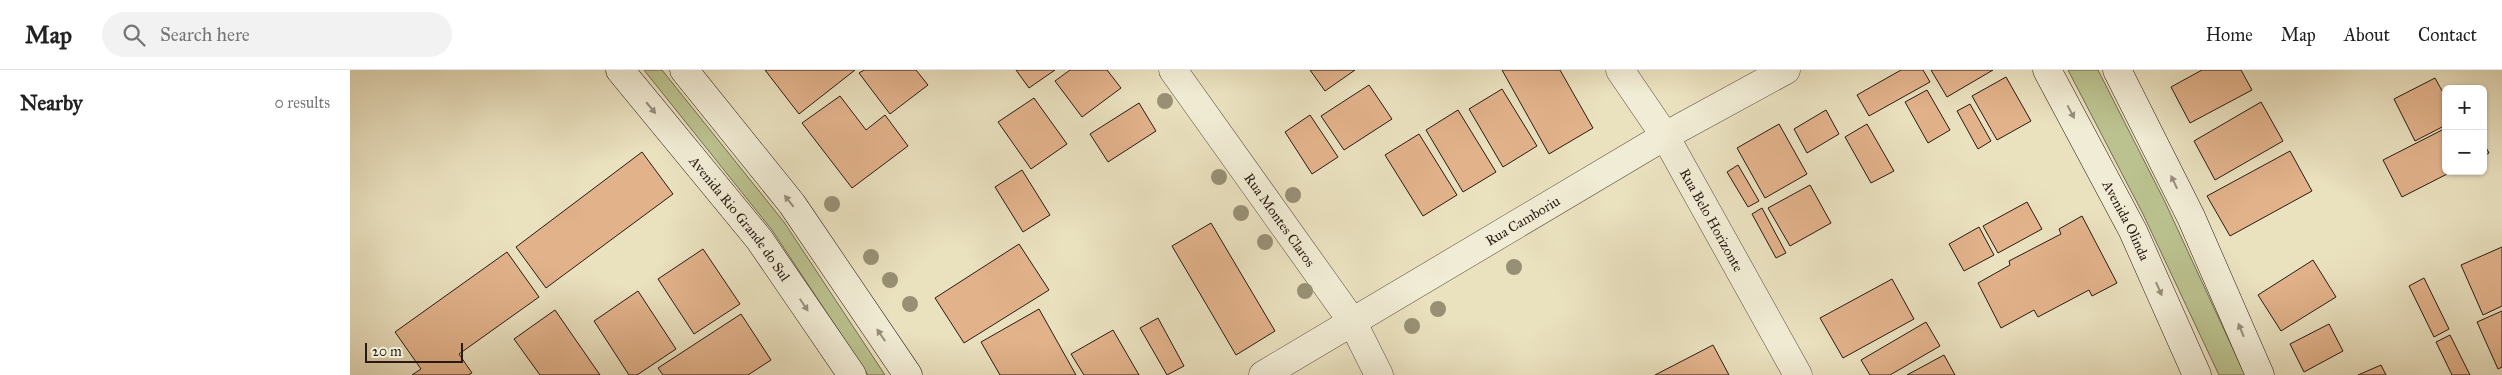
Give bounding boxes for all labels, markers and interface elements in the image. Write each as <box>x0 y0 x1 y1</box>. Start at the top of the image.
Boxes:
search box <box>102 12 452 57</box>
text: Map <box>25 20 72 50</box>
icon: search <box>120 21 148 49</box>
text: Search here <box>160 23 250 46</box>
text: Home <box>2206 24 2253 46</box>
text: Map <box>2281 24 2316 46</box>
text: About <box>2344 24 2390 46</box>
text: Contact <box>2418 24 2477 46</box>
map controls <box>2442 85 2487 175</box>
button: + <box>2442 85 2487 130</box>
text: Nearby <box>20 90 83 116</box>
text: 0 results <box>275 93 330 112</box>
one-way arrow <box>645 101 657 113</box>
one-way arrow <box>2067 105 2075 120</box>
button: − <box>2442 130 2487 175</box>
street label: Avenida Rio Grande do Sul <box>685 152 793 285</box>
street label: Rua Belo Horizonte <box>1676 166 1747 275</box>
street label: Rua Montes Claros <box>1240 170 1319 270</box>
one-way arrow <box>2170 175 2178 189</box>
street label: Avenida Olinda <box>2098 177 2153 263</box>
street label: Rua Camboriu <box>1483 192 1564 250</box>
one-way arrow <box>784 194 794 207</box>
one-way arrow <box>2155 282 2163 296</box>
one-way arrow <box>799 298 809 312</box>
one-way arrow <box>2237 323 2245 337</box>
one-way arrow <box>876 328 886 341</box>
scale bar <box>365 340 462 363</box>
text: 20 m <box>372 343 402 360</box>

